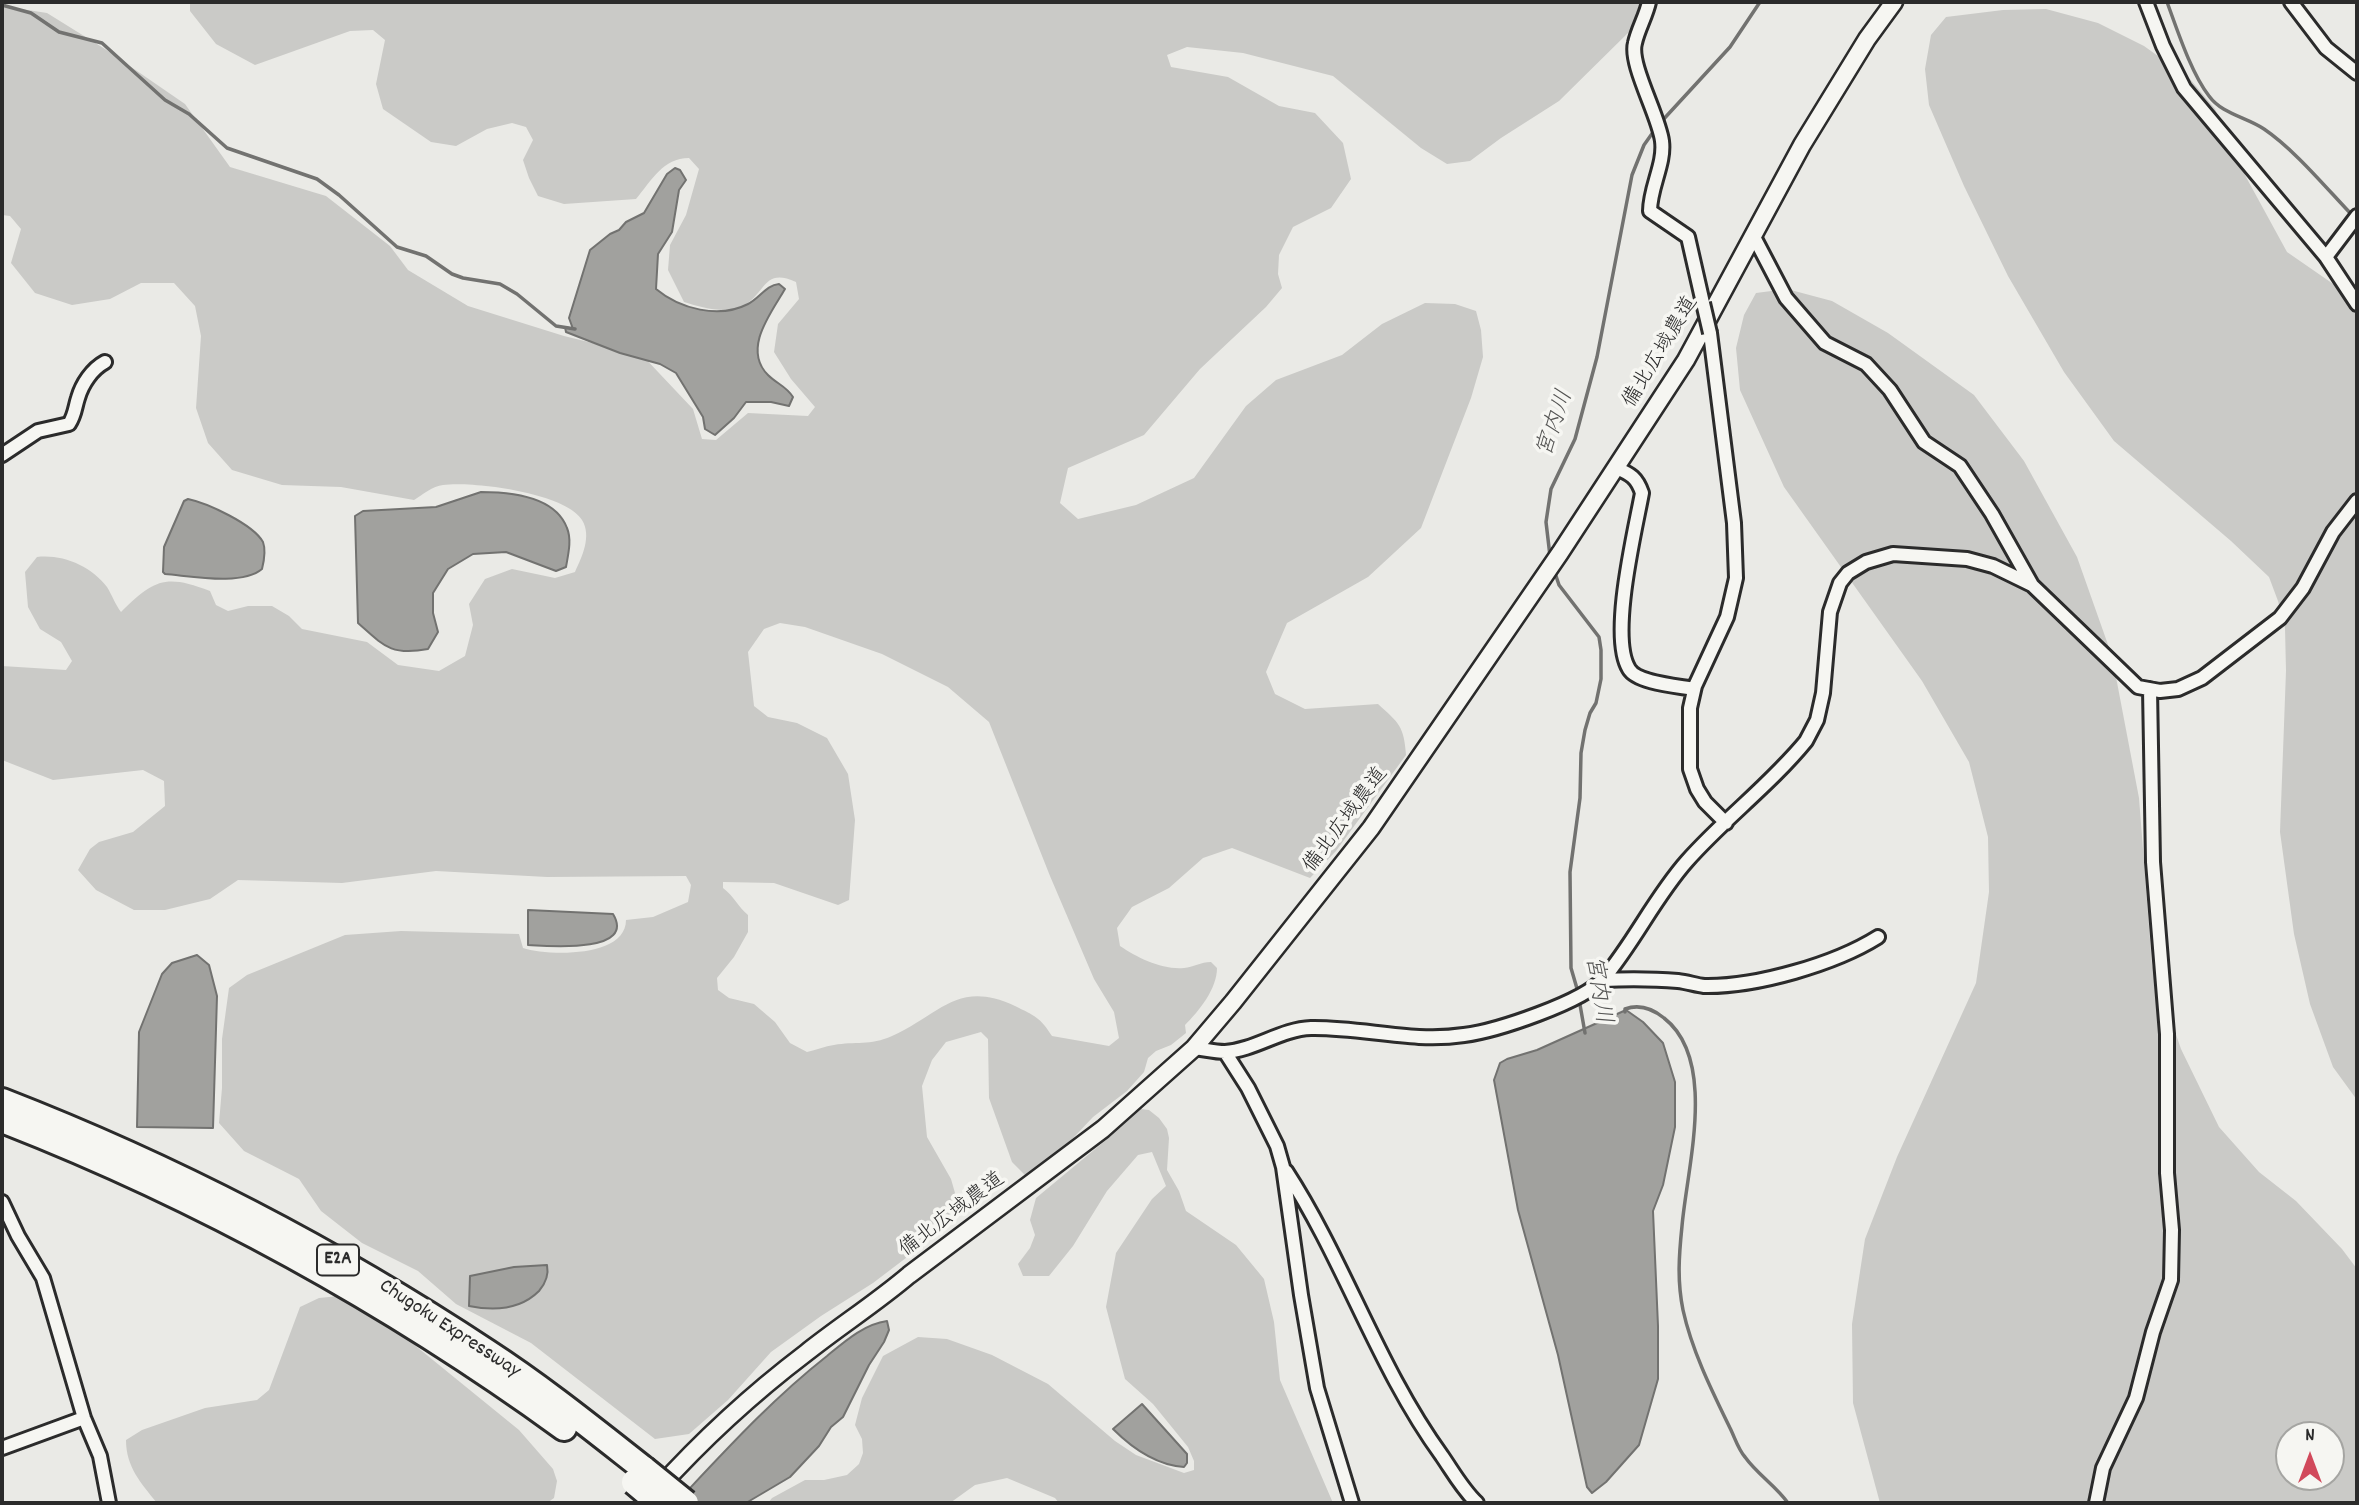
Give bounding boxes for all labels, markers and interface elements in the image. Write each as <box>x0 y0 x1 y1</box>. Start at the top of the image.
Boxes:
street label: 備北広域農道 <box>1619 293 1705 413</box>
water label: 宮内川 <box>1533 387 1581 461</box>
street label: 備北広域農道 <box>1299 763 1395 879</box>
water label: 宮内川 <box>1577 954 1615 1026</box>
street label: 備北広域農道 <box>895 1168 1011 1264</box>
road number: E2A <box>317 1244 359 1276</box>
street label: Chugoku Expressway <box>374 1275 524 1385</box>
north arrow <box>2275 1421 2345 1491</box>
text: N <box>2305 1423 2315 1450</box>

